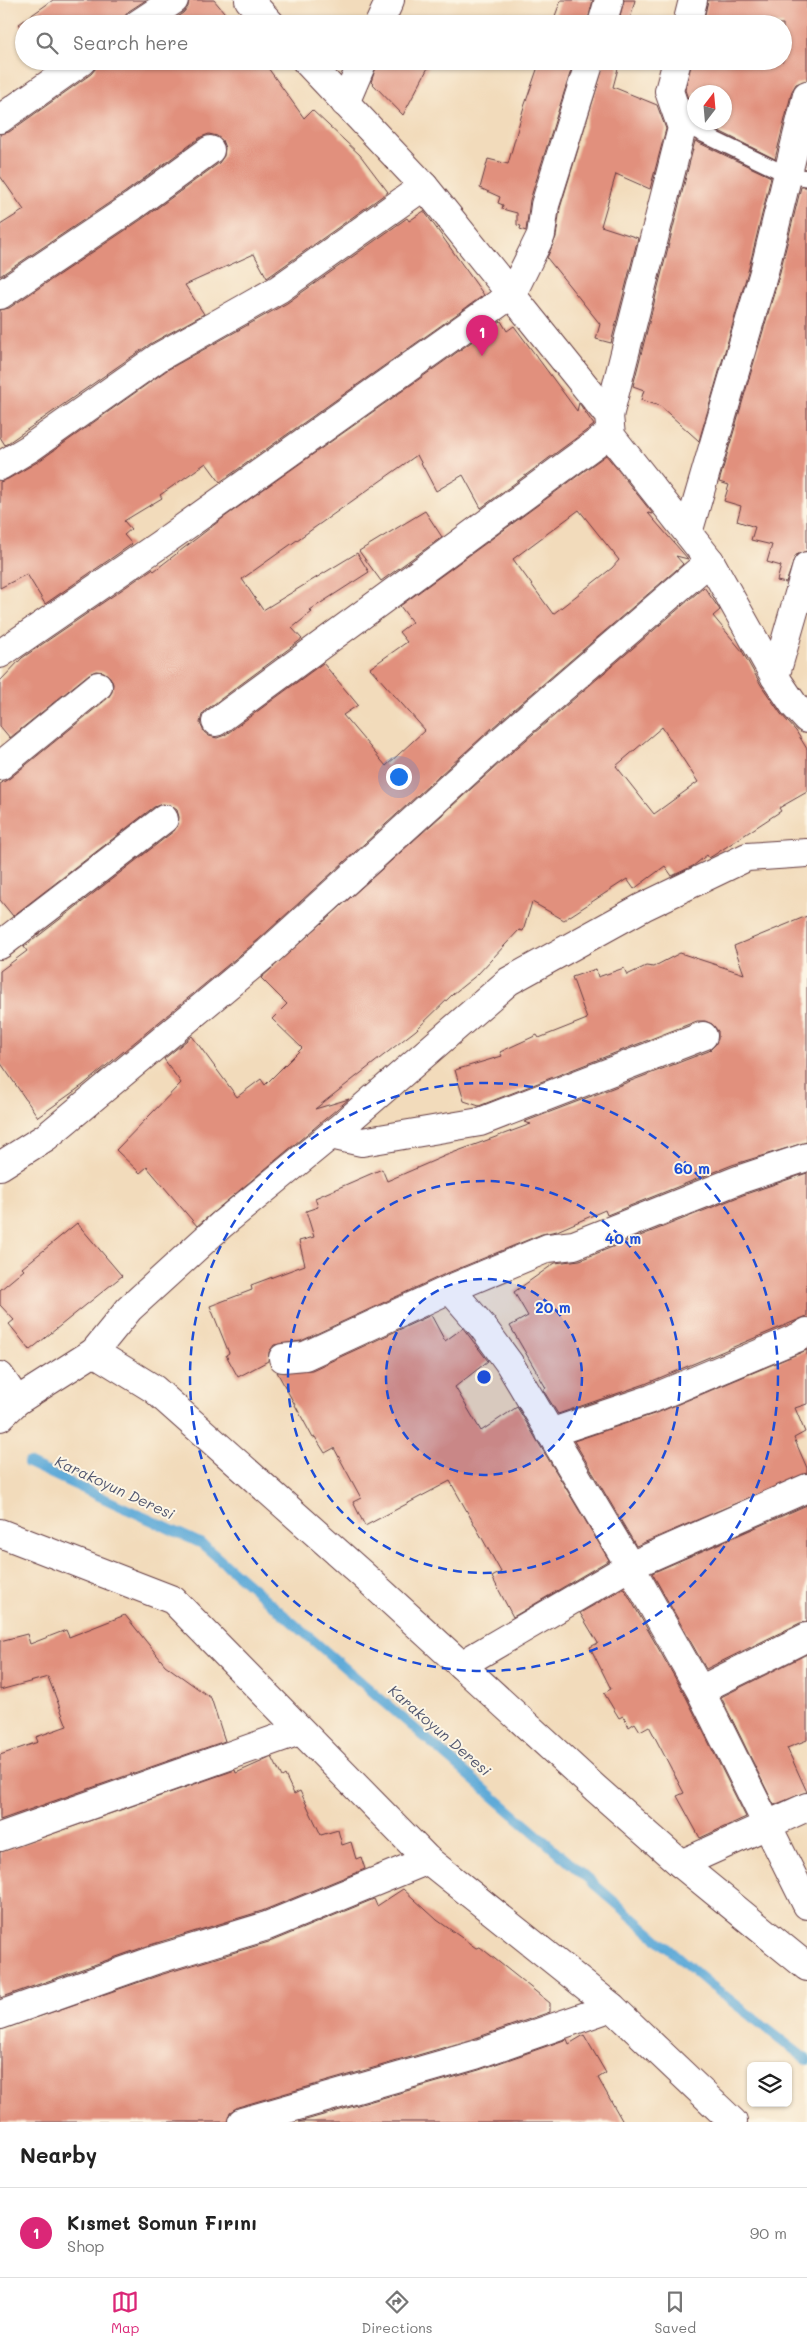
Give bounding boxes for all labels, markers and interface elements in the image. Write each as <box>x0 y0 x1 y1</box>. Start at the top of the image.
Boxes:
search box <box>15 15 792 70</box>
icon: search <box>33 29 61 57</box>
text: Search here <box>73 30 189 55</box>
north arrow <box>687 85 732 130</box>
pin: 1 <box>466 315 498 356</box>
your location <box>386 764 412 790</box>
text: 60 m <box>674 1158 710 1178</box>
text: 40 m <box>605 1228 641 1248</box>
text: 20 m <box>535 1297 571 1317</box>
centre of rings <box>475 1368 493 1386</box>
water label: Karakoyun Deresi <box>52 1451 178 1524</box>
water label: Karakoyun Deresi <box>385 1680 496 1780</box>
map controls <box>747 2062 792 2107</box>
button: layers <box>747 2062 792 2107</box>
text: Nearby <box>20 2141 97 2168</box>
text: Kısmet Somun Fırını <box>67 2210 258 2235</box>
text: 1 <box>32 2222 40 2243</box>
text: 90 m <box>750 2222 787 2243</box>
text: Shop <box>67 2235 104 2256</box>
tab: Map <box>111 2288 139 2337</box>
tab: Directions <box>361 2288 433 2337</box>
tab: Saved <box>654 2288 696 2337</box>

